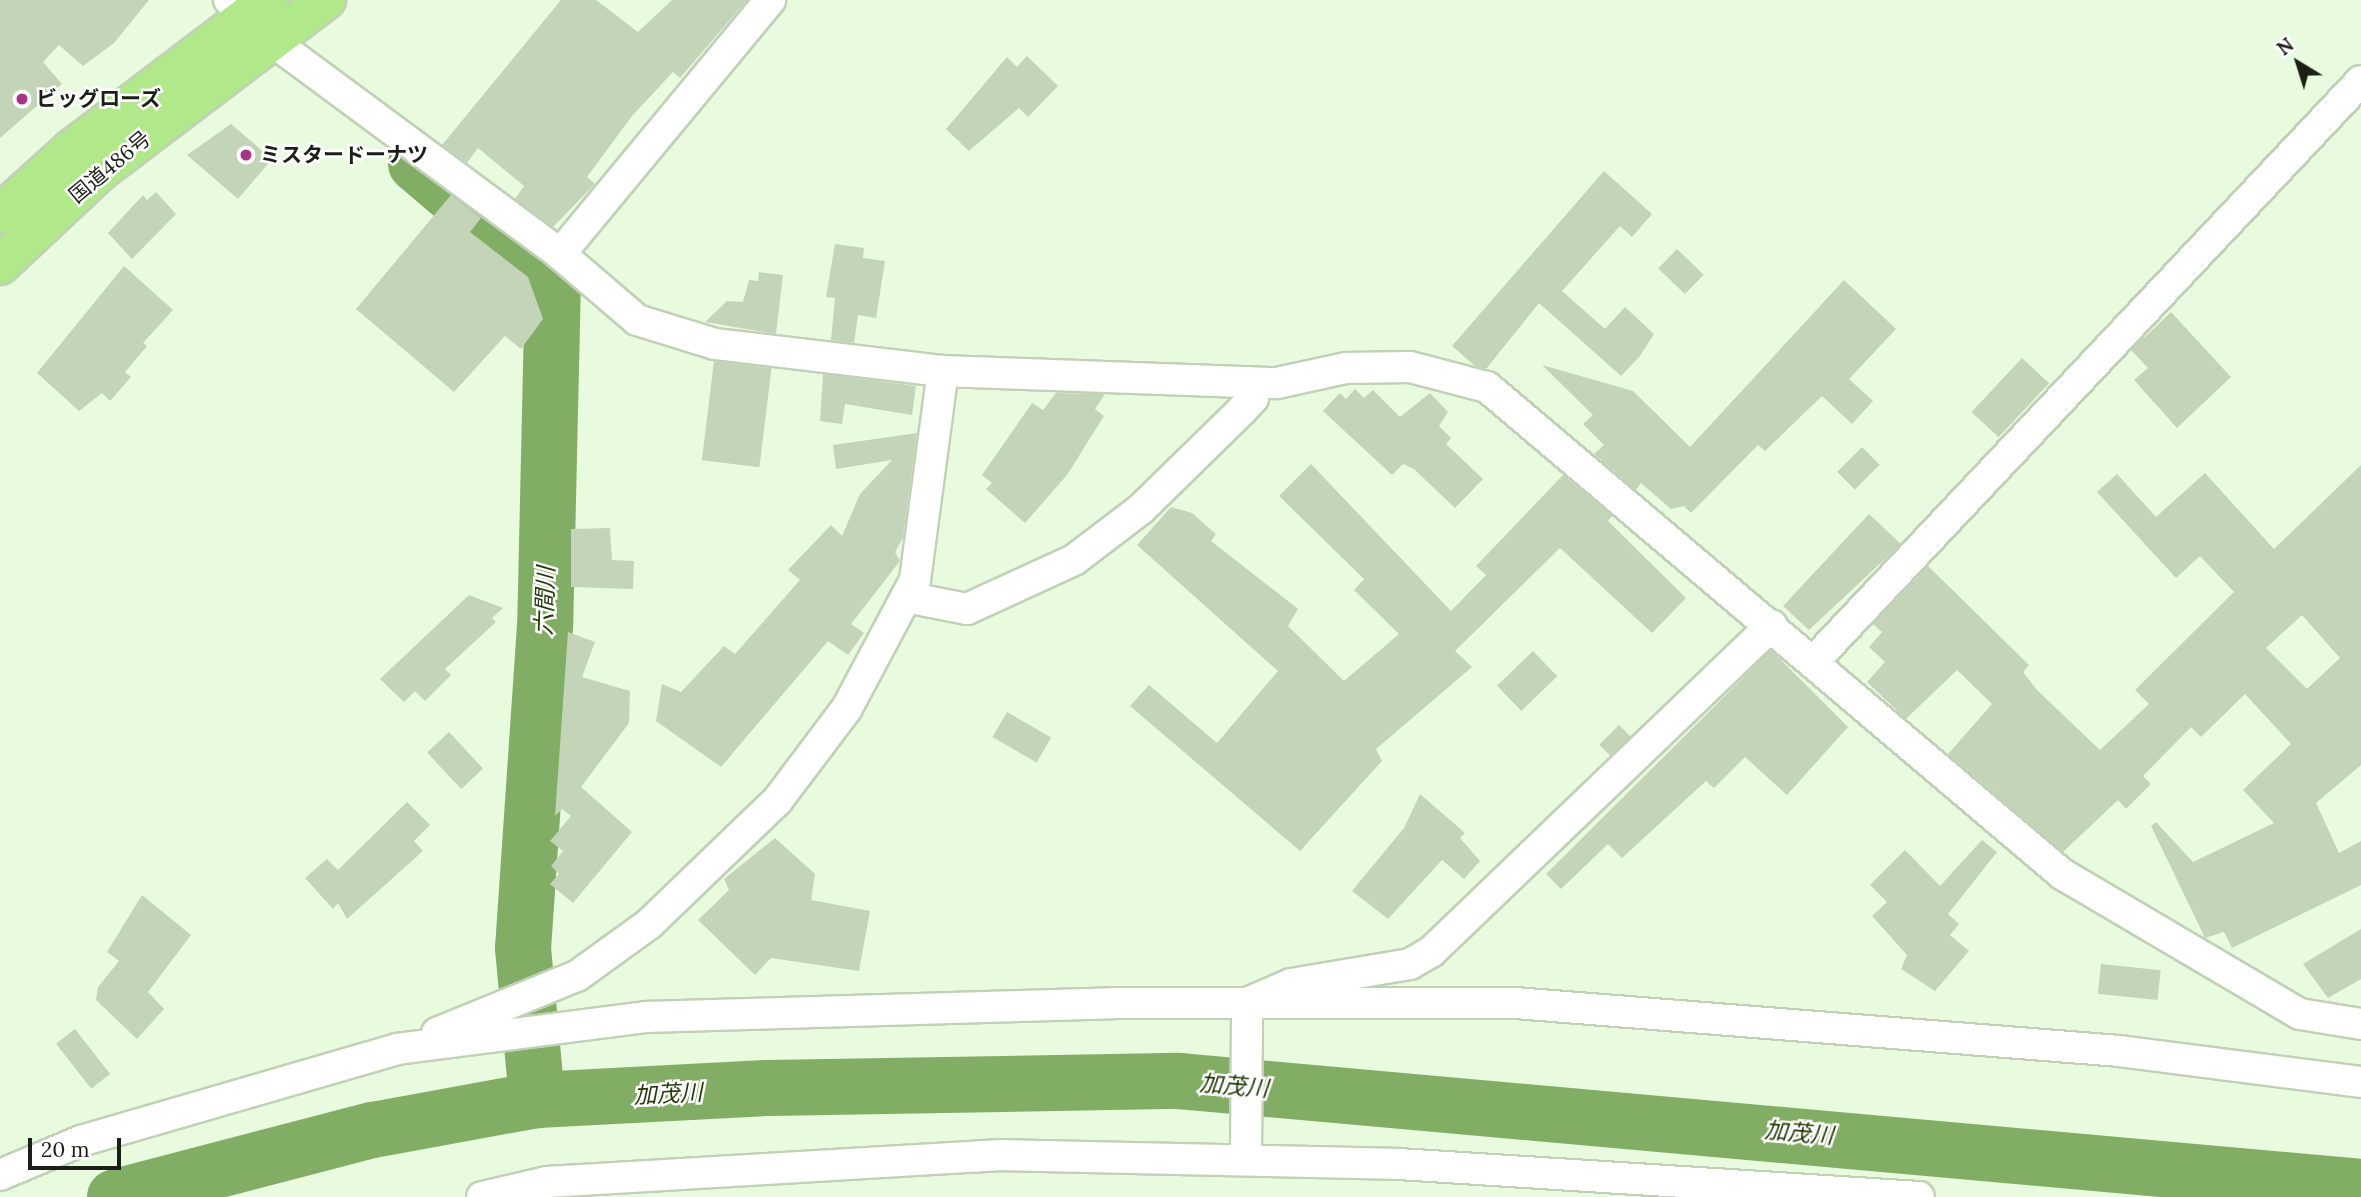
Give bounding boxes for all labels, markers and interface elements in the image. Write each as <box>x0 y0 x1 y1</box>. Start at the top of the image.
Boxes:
north arrow <box>2263 28 2333 98</box>
text: N <box>2272 32 2298 60</box>
place label: ビッグローズ <box>36 86 162 112</box>
marker: ビッグローズ <box>14 91 30 107</box>
street label: 国道486号 <box>64 126 156 208</box>
place label: ミスタードーナツ <box>260 142 428 168</box>
marker: ミスタードーナツ <box>238 147 254 163</box>
water label: 六間川 <box>530 566 560 636</box>
water label: 加茂川 <box>1198 1069 1270 1103</box>
water label: 加茂川 <box>633 1078 703 1110</box>
water label: 加茂川 <box>1763 1116 1835 1150</box>
scale bar <box>32 1124 124 1168</box>
text: 20 m <box>41 1136 90 1163</box>

